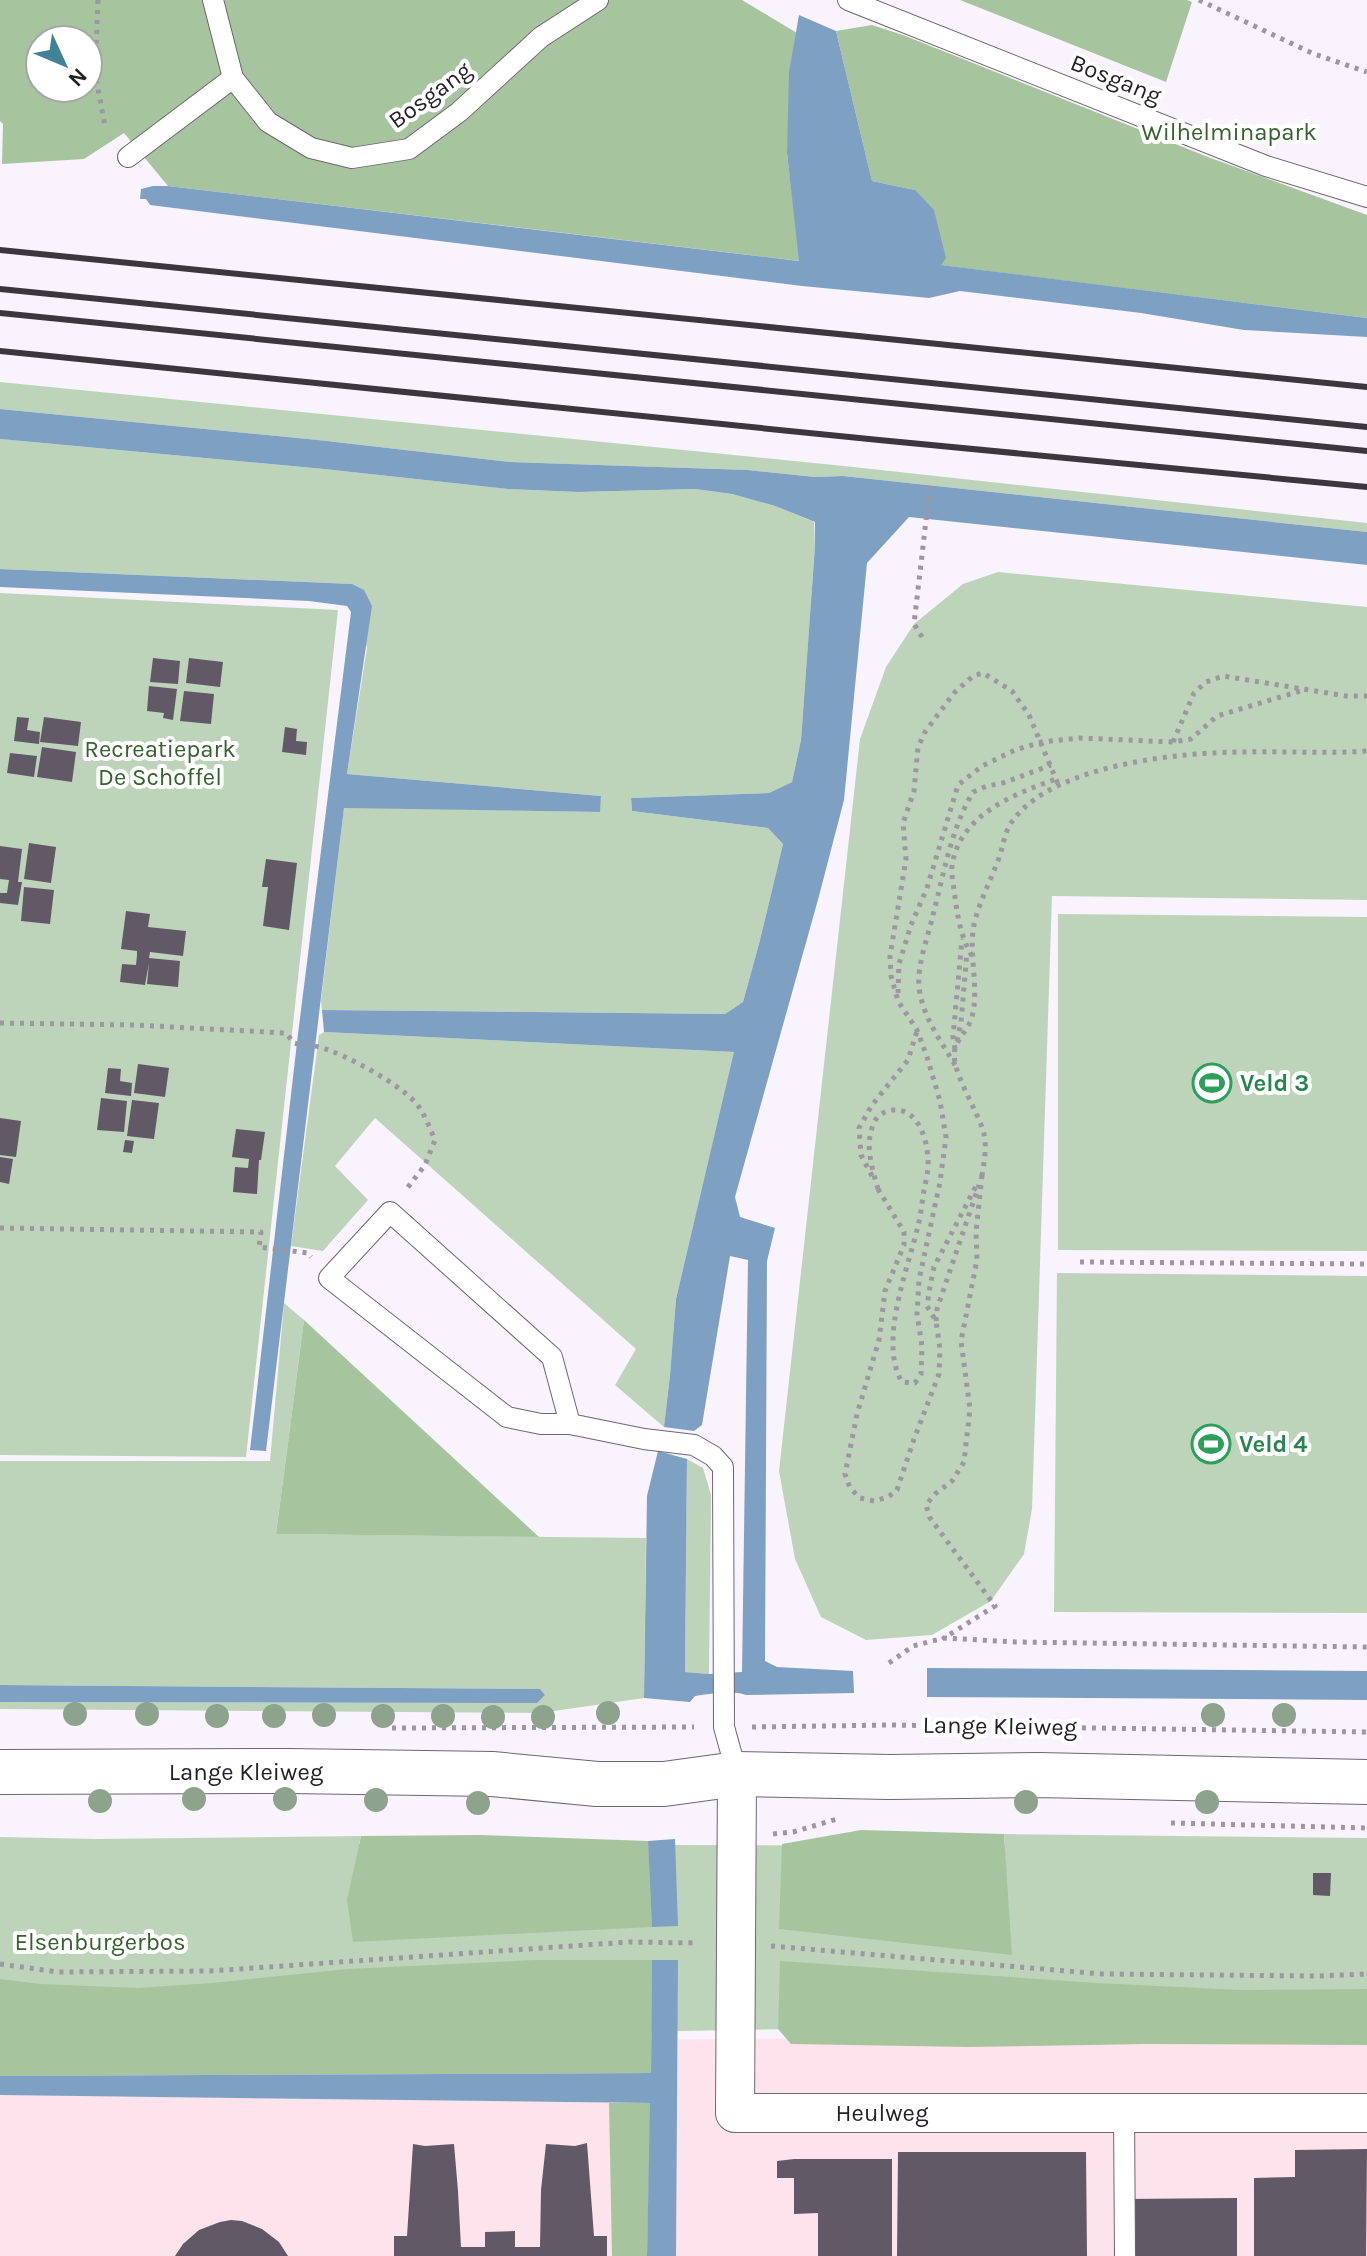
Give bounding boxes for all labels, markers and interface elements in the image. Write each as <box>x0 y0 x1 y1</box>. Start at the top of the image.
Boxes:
north arrow <box>24 24 104 104</box>
street label: Bosgang <box>1067 48 1166 110</box>
street label: Bosgang <box>383 55 477 134</box>
text: N <box>63 62 93 92</box>
park label: Wilhelminapark <box>1141 118 1317 146</box>
park label: Recreatiepark De Schoffel <box>84 735 236 791</box>
sports icon: Veld 3 <box>1191 1062 1233 1104</box>
place label: Veld 3 <box>1240 1069 1309 1097</box>
sports icon: Veld 4 <box>1190 1423 1232 1465</box>
place label: Veld 4 <box>1239 1430 1308 1458</box>
street label: Lange Kleiweg <box>923 1711 1078 1741</box>
street label: Lange Kleiweg <box>169 1758 324 1786</box>
park label: Elsenburgerbos <box>14 1928 186 1956</box>
street label: Heulweg <box>836 2099 929 2127</box>

